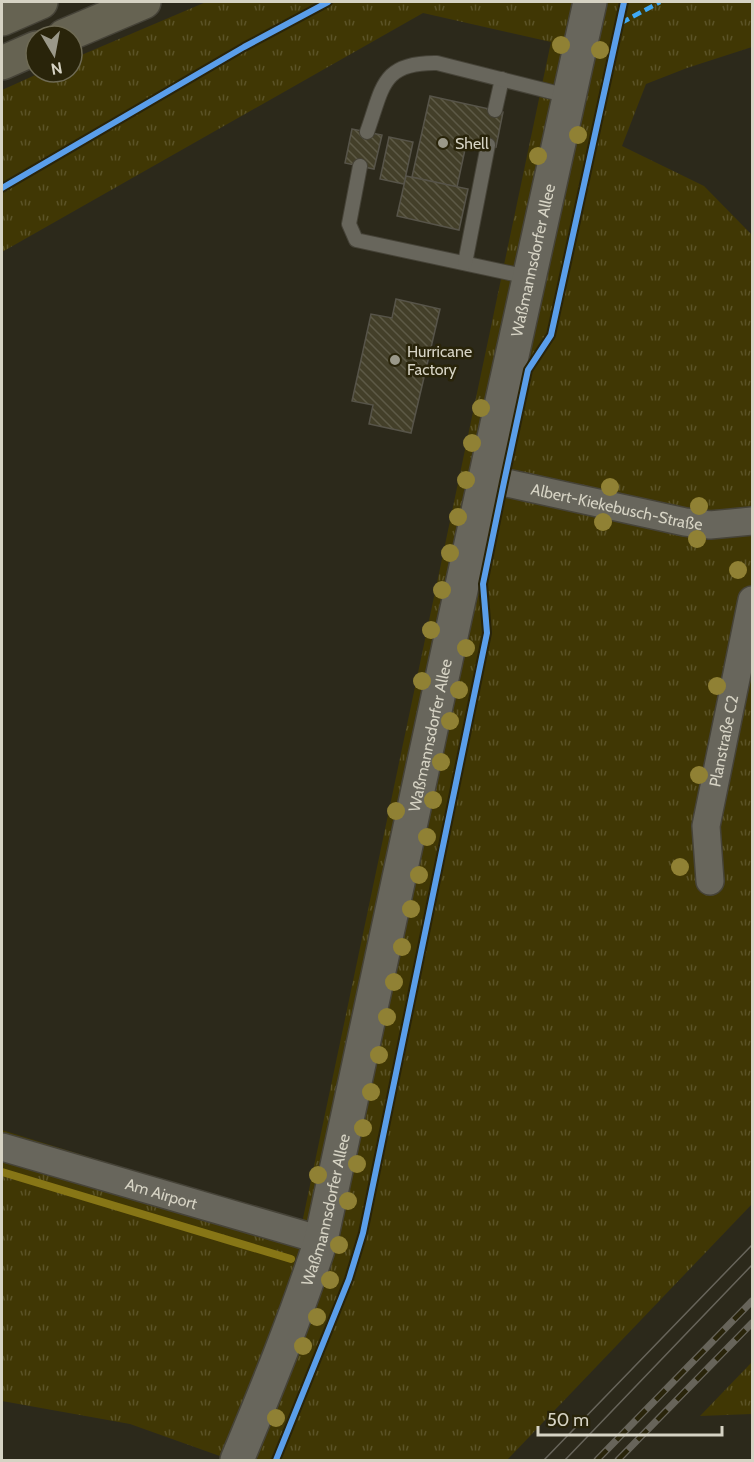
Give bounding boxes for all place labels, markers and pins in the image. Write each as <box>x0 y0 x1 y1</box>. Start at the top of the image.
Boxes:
place label: Shell <box>455 134 489 153</box>
marker: Shell <box>436 136 450 150</box>
place label: Hurricane Factory <box>407 342 472 379</box>
marker: Hurricane Factory <box>388 353 402 367</box>

